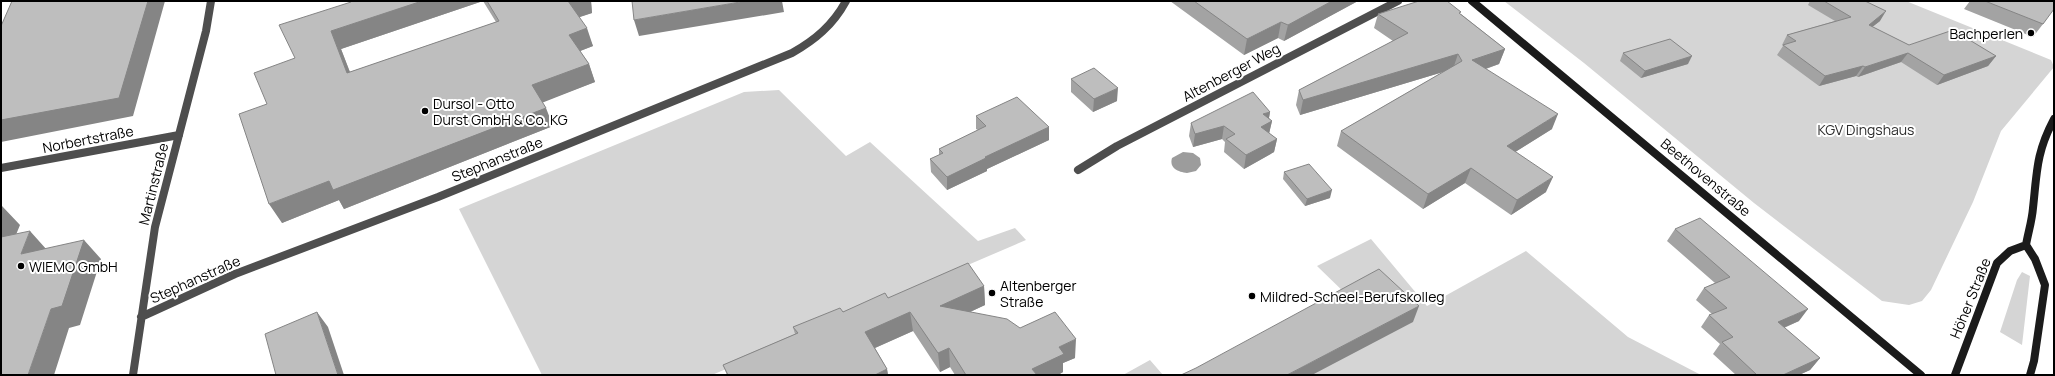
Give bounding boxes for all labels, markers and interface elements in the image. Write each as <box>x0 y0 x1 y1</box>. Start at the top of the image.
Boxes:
place label: Bachperlen <box>1950 24 2023 43</box>
marker: Bachperlen <box>2026 28 2036 38</box>
street label: Altenberger Weg <box>1179 38 1283 106</box>
place label: Dursol - Otto Durst GmbH & Co. KG <box>433 94 568 129</box>
marker: Dursol - Otto Durst GmbH & Co. KG <box>420 106 430 116</box>
park label: KGV Dingshaus <box>1818 120 1914 139</box>
street label: Norbertstraße <box>41 121 135 157</box>
street label: Stephanstraße <box>449 132 545 186</box>
street label: Beethovenstraße <box>1657 134 1755 220</box>
street label: Martinstraße <box>134 141 172 227</box>
street label: Stephanstraße <box>147 251 243 307</box>
street label: Höher Straße <box>1945 255 1995 341</box>
place label: WIEMO GmbH <box>29 257 118 276</box>
marker: WIEMO GmbH <box>16 261 26 271</box>
place label: Altenberger Straße <box>1000 276 1077 311</box>
place label: Mildred-Scheel-Berufskolleg <box>1260 287 1445 306</box>
marker: Altenberger Straße <box>987 288 997 298</box>
marker: Mildred-Scheel-Berufskolleg <box>1247 291 1257 301</box>

